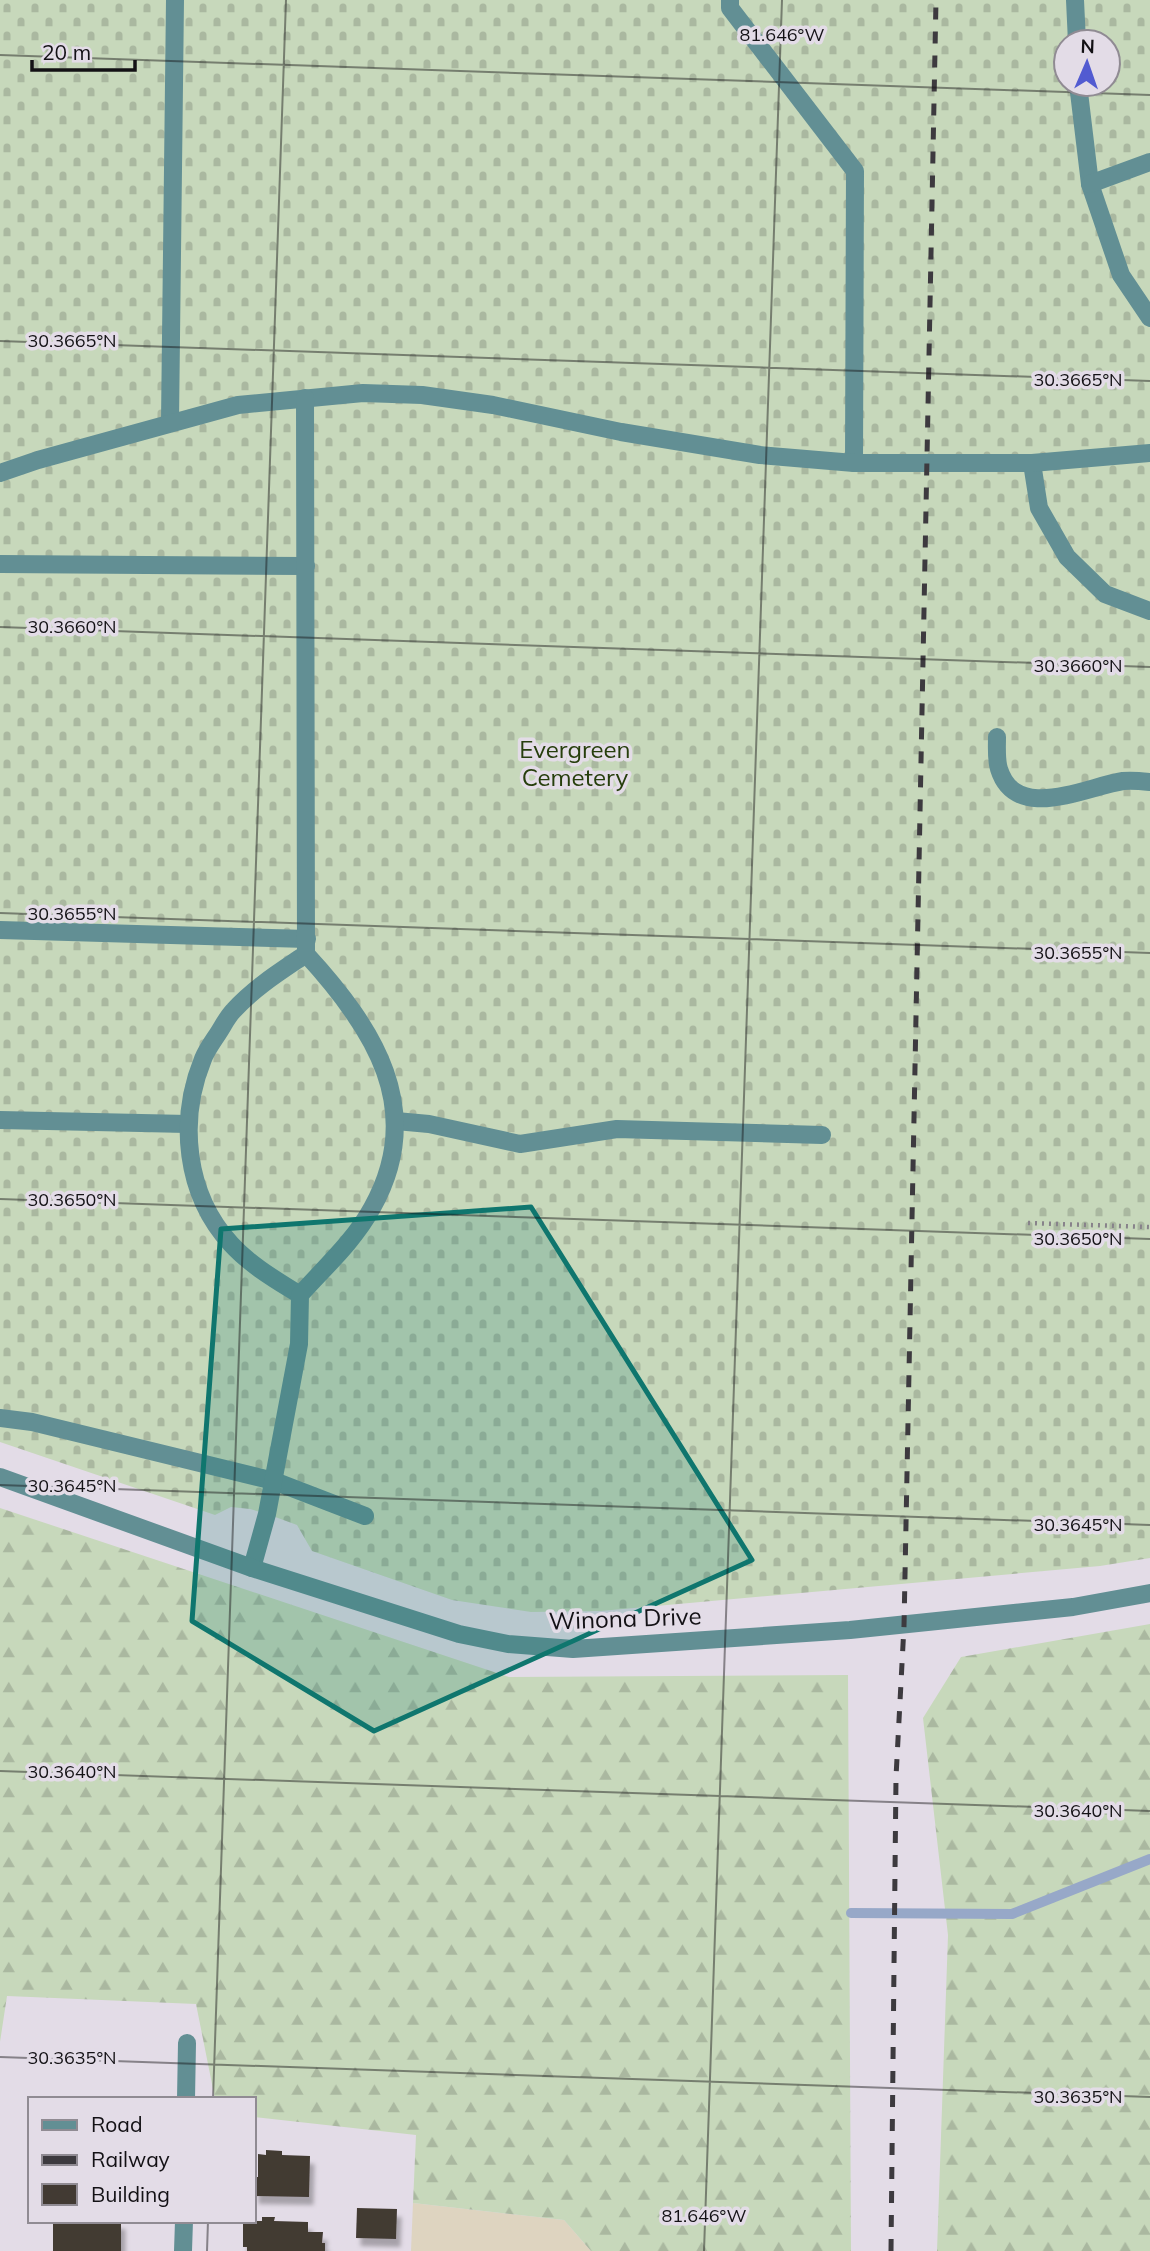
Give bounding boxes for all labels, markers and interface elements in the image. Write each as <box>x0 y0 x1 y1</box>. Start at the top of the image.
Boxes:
text: 81.646°W <box>739 23 825 46</box>
scale bar <box>32 28 135 72</box>
north arrow <box>1052 28 1122 98</box>
text: N <box>1080 34 1095 58</box>
text: 20 m <box>42 39 91 65</box>
text: 30.3665°N <box>27 329 117 352</box>
text: 30.3665°N <box>1033 368 1123 391</box>
text: 30.3660°N <box>27 615 117 638</box>
text: 30.3660°N <box>1033 654 1123 677</box>
park label: Evergreen Cemetery <box>519 734 631 792</box>
text: 30.3655°N <box>27 902 117 925</box>
text: 30.3655°N <box>1033 941 1123 964</box>
text: 30.3650°N <box>27 1188 117 1211</box>
text: 30.3650°N <box>1033 1227 1123 1250</box>
text: 30.3645°N <box>27 1474 117 1497</box>
text: 30.3645°N <box>1033 1513 1123 1536</box>
street label: Winona Drive <box>548 1600 702 1636</box>
text: 30.3640°N <box>27 1760 117 1783</box>
text: 30.3640°N <box>1033 1799 1123 1822</box>
text: 30.3635°N <box>27 2046 117 2069</box>
text: 30.3635°N <box>1033 2085 1123 2108</box>
legend <box>28 2097 256 2223</box>
text: Road <box>91 2111 142 2137</box>
text: Railway <box>91 2146 170 2172</box>
text: Building <box>91 2181 170 2207</box>
text: 81.646°W <box>661 2204 747 2227</box>

